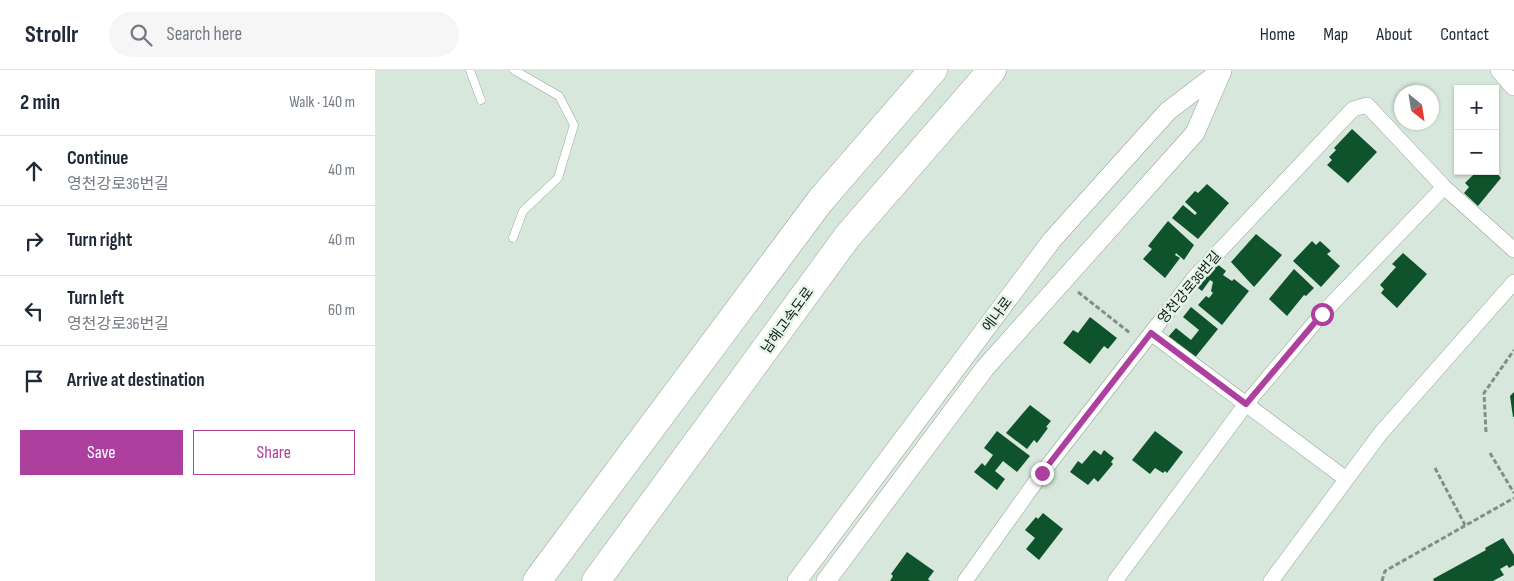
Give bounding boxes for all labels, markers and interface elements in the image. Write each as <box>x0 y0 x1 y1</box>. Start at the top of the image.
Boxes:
search box <box>109 12 459 57</box>
text: Strollr <box>25 20 79 49</box>
icon: search <box>127 21 155 49</box>
text: Search here <box>167 23 242 46</box>
text: Home <box>1260 24 1295 45</box>
text: Map <box>1323 24 1348 45</box>
text: About <box>1376 24 1412 45</box>
text: Contact <box>1440 24 1489 45</box>
north arrow <box>1394 85 1439 130</box>
map controls <box>1454 85 1499 175</box>
button: + <box>1454 85 1499 130</box>
text: 2 min <box>20 90 60 115</box>
text: Walk · 140 m <box>289 93 355 112</box>
button: − <box>1454 130 1499 175</box>
text: Continue <box>67 147 128 170</box>
icon: ahead <box>20 157 48 185</box>
text: 40 m <box>328 161 355 180</box>
text: 영천강로36번길 <box>67 175 169 194</box>
icon: right <box>20 227 48 255</box>
text: Turn right <box>67 229 132 252</box>
text: 40 m <box>328 231 355 250</box>
street label: 영천강로36번길 <box>1154 248 1225 327</box>
street label: 남해고속도로 <box>758 284 817 357</box>
text: Turn left <box>67 287 124 310</box>
street label: 에나로 <box>979 294 1016 335</box>
icon: left <box>20 297 48 325</box>
text: 60 m <box>328 301 355 320</box>
route start <box>1311 303 1334 326</box>
text: 영천강로36번길 <box>67 315 169 334</box>
icon: arrive <box>20 367 48 395</box>
text: Arrive at destination <box>67 369 205 392</box>
button: Save <box>20 430 183 475</box>
button: Share <box>193 430 355 475</box>
route end <box>1031 462 1054 485</box>

